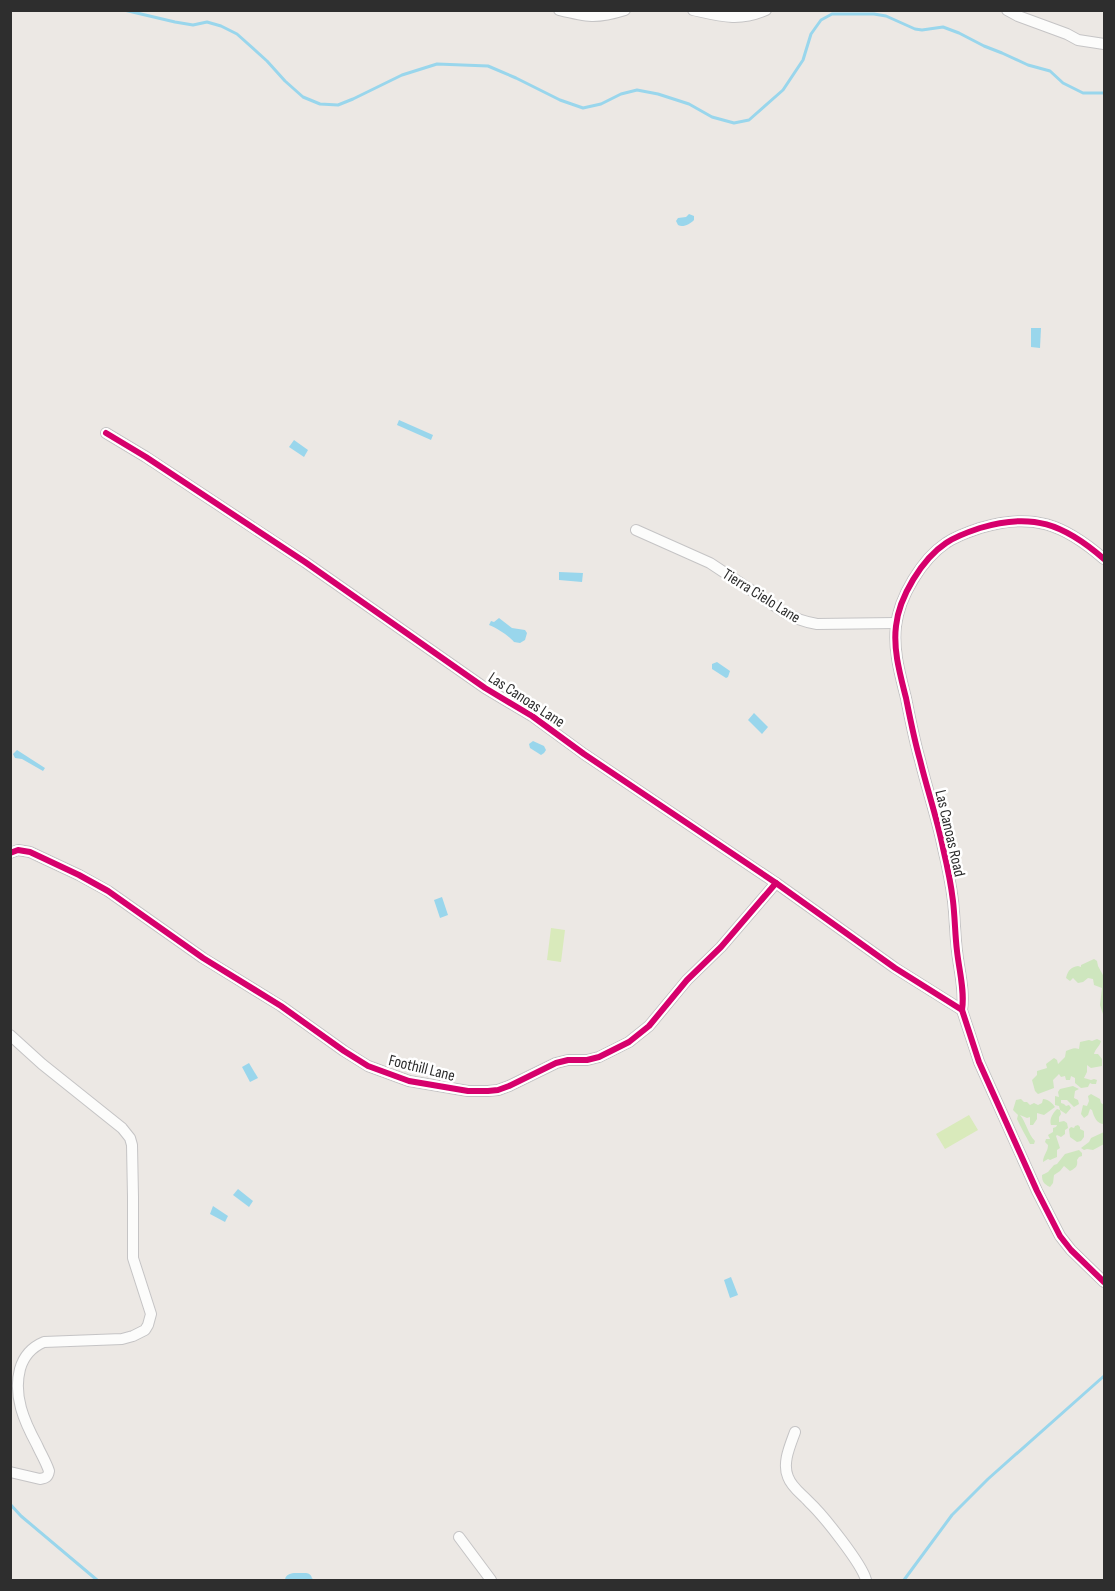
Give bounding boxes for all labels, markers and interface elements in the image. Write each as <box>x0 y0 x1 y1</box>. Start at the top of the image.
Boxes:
street label: Tierra Cielo Lane <box>719 565 804 628</box>
street label: Las Canoas Lane <box>484 669 568 732</box>
street label: Las Canoas Road <box>930 788 969 879</box>
street label: Foothill Lane <box>387 1051 457 1086</box>

